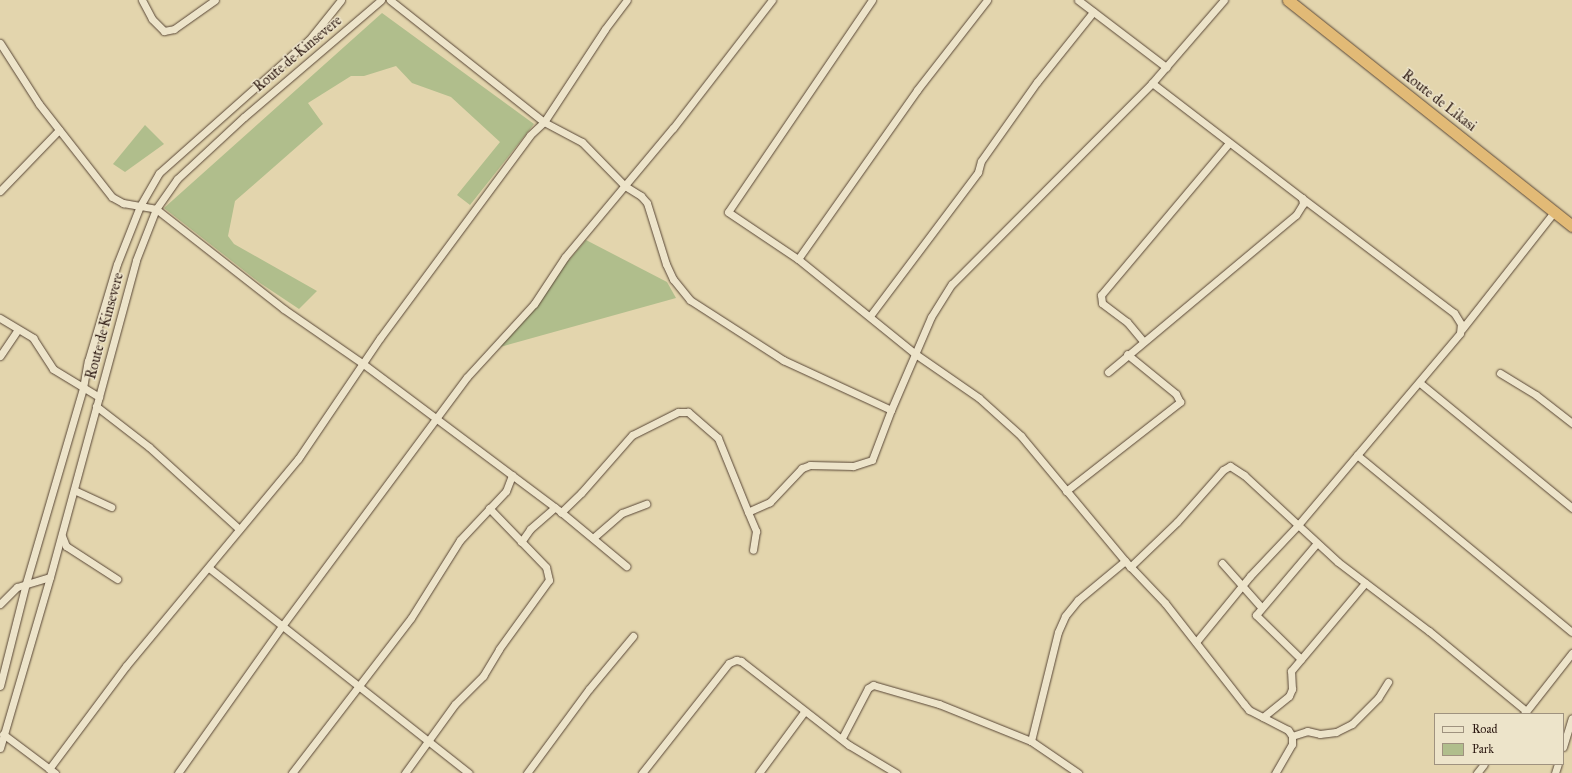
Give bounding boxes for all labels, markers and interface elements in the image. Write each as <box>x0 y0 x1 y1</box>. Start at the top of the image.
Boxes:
street label: Route de Kinsevere <box>251 12 345 96</box>
street label: Route de Likasi <box>1399 67 1479 135</box>
street label: Route de Kinsevere <box>83 271 127 381</box>
legend <box>1434 713 1564 765</box>
text: Road <box>1472 722 1498 736</box>
text: Park <box>1472 742 1494 756</box>

